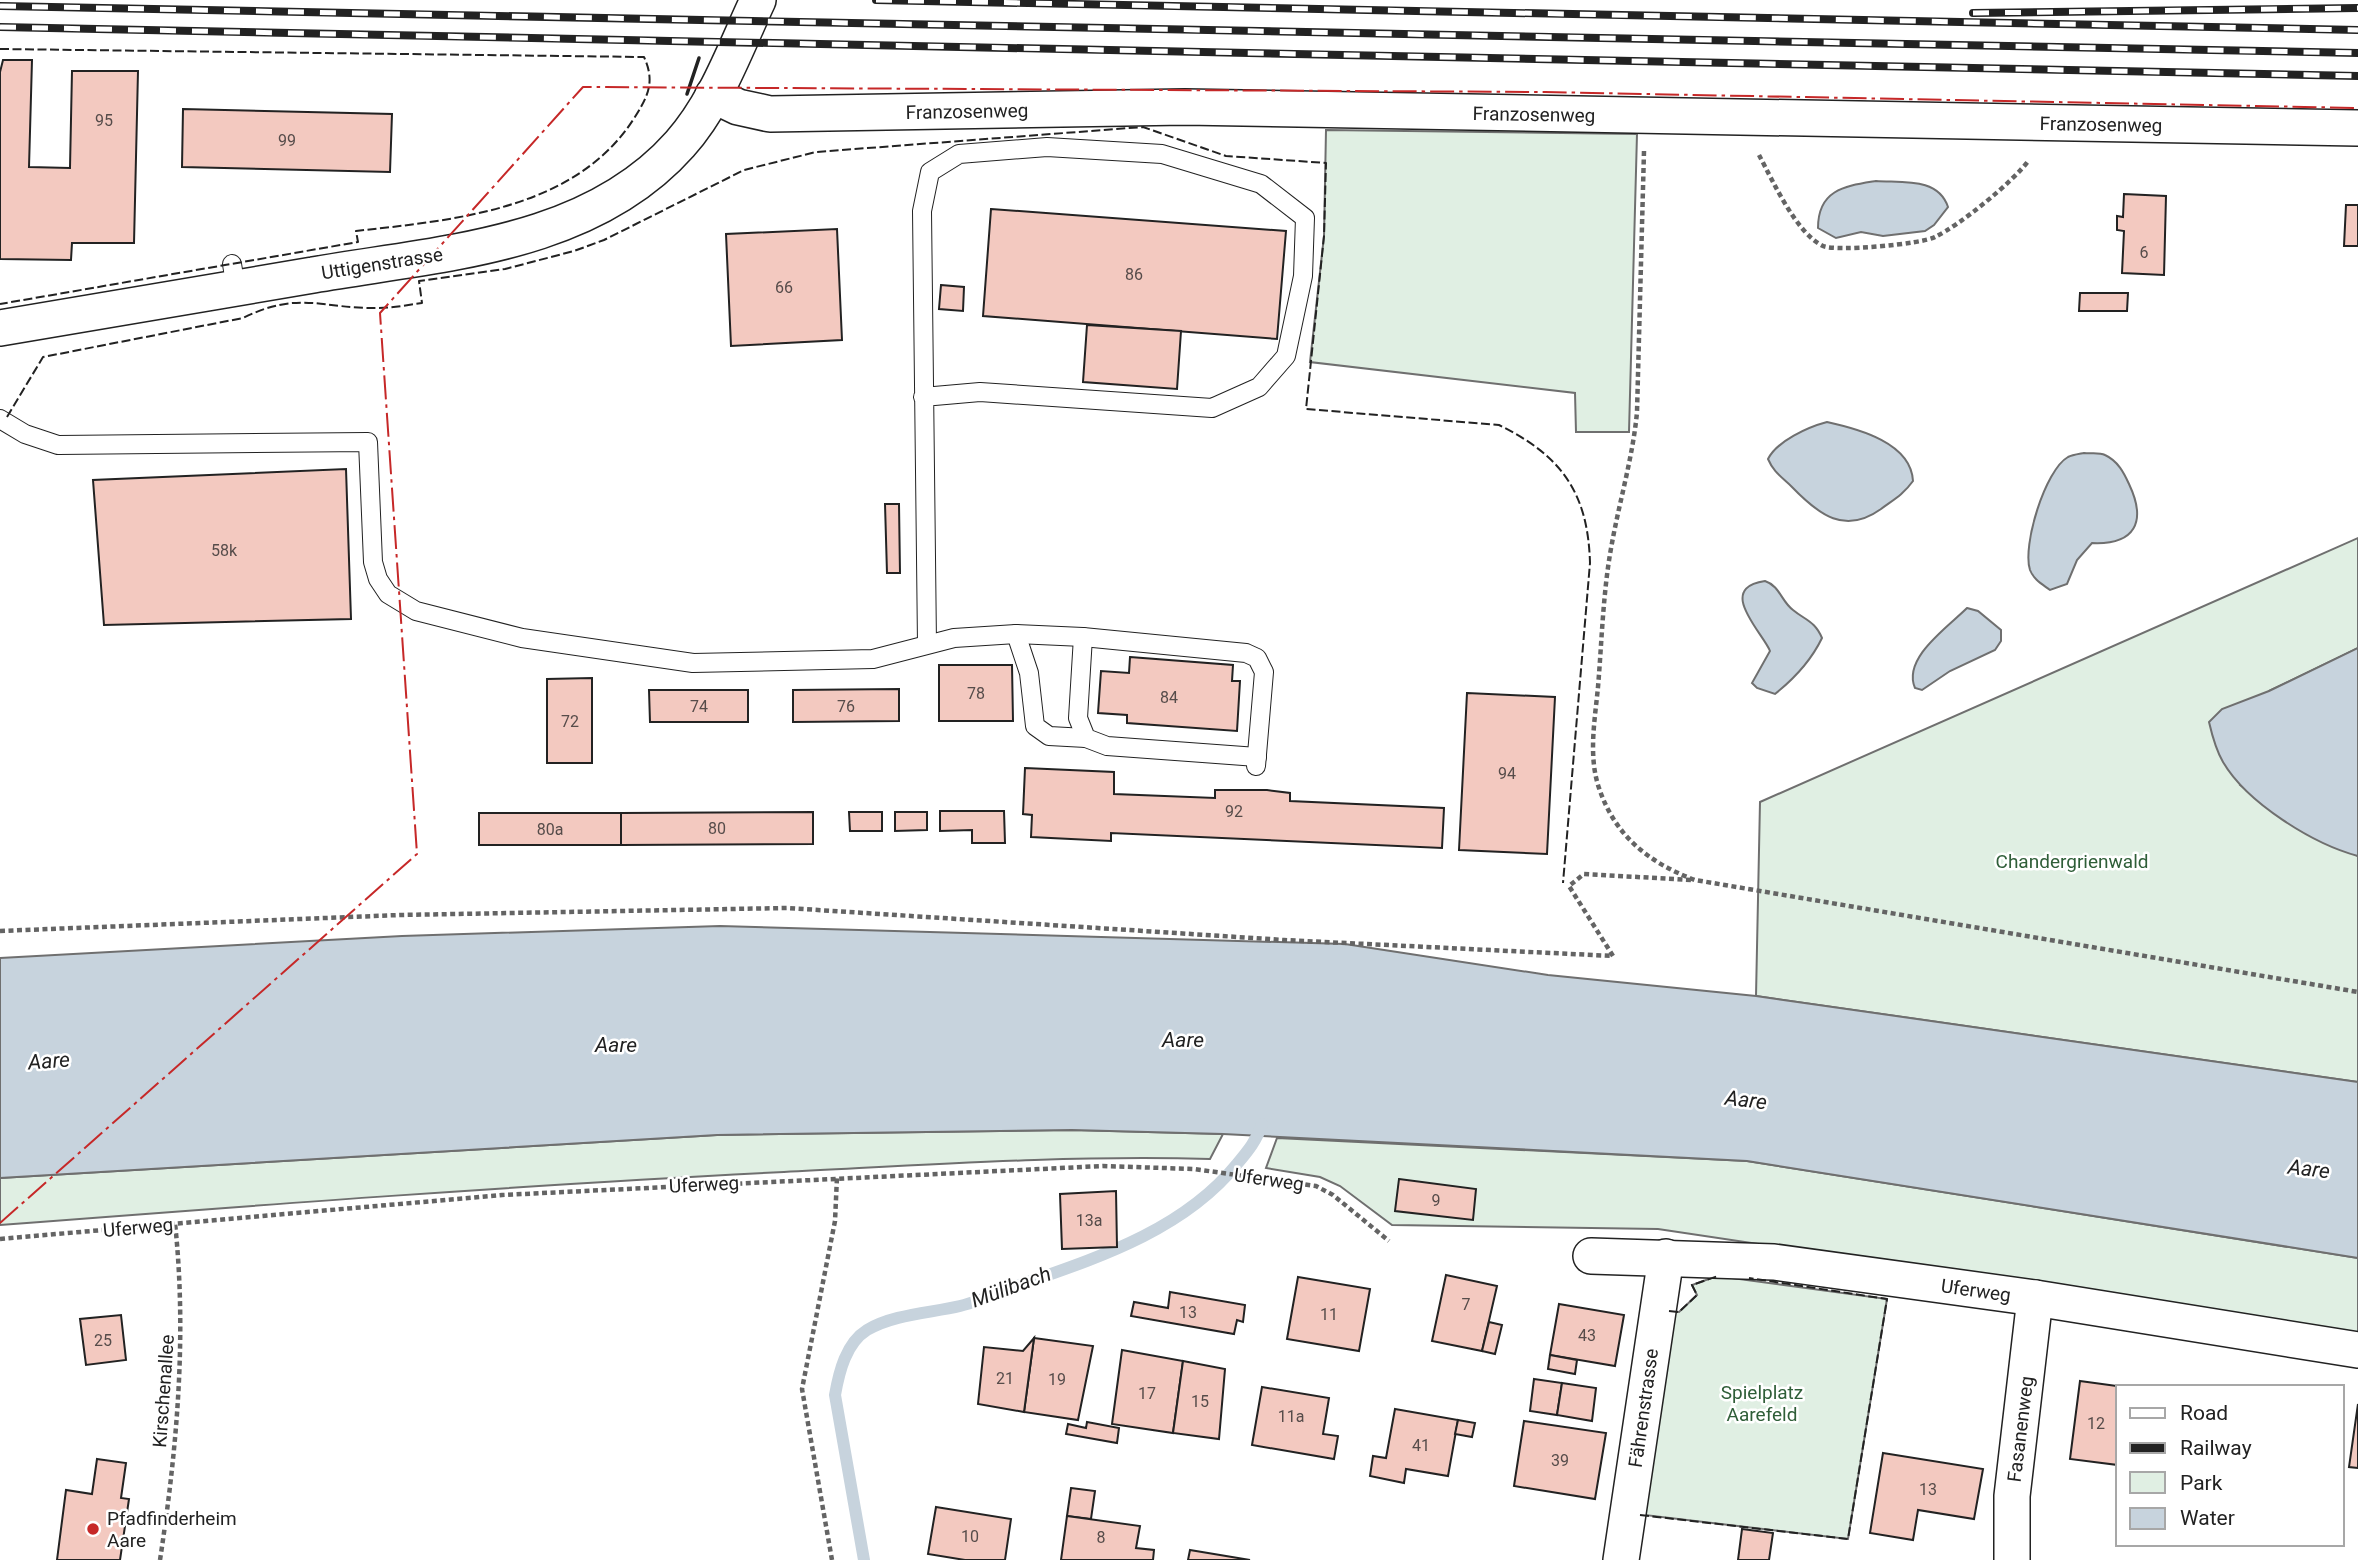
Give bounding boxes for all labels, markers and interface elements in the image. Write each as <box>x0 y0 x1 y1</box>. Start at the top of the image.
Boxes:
street label: Franzosenweg <box>905 99 1029 124</box>
street label: Franzosenweg <box>1472 102 1596 127</box>
house number: 95 <box>95 111 113 130</box>
street label: Franzosenweg <box>2039 112 2163 137</box>
house number: 99 <box>278 131 296 150</box>
street label: Uttigenstrasse <box>320 243 444 284</box>
house number: 6 <box>2140 243 2149 262</box>
house number: 86 <box>1125 265 1143 284</box>
house number: 66 <box>775 278 793 297</box>
house number: 58k <box>211 541 238 560</box>
house number: 78 <box>967 684 985 703</box>
house number: 84 <box>1160 688 1178 707</box>
house number: 74 <box>690 697 708 716</box>
house number: 76 <box>837 697 855 716</box>
house number: 72 <box>561 712 579 731</box>
house number: 94 <box>1498 764 1516 783</box>
house number: 92 <box>1225 802 1243 821</box>
house number: 80 <box>708 819 726 838</box>
house number: 80a <box>537 820 563 839</box>
park label: Chandergrienwald <box>1996 850 2148 873</box>
water label: Aare <box>1161 1028 1204 1052</box>
water label: Aare <box>594 1033 637 1057</box>
water label: Aare <box>26 1048 71 1075</box>
water label: Aare <box>1723 1085 1768 1114</box>
water label: Aare <box>2286 1154 2331 1183</box>
street label: Uferweg <box>1232 1163 1305 1196</box>
street label: Uferweg <box>668 1171 740 1198</box>
house number: 9 <box>1432 1191 1441 1210</box>
house number: 13a <box>1076 1211 1102 1230</box>
street label: Uferweg <box>102 1213 174 1242</box>
water label: Mülibach <box>968 1261 1054 1313</box>
street label: Uferweg <box>1939 1274 2012 1307</box>
house number: 7 <box>1462 1295 1471 1314</box>
house number: 13 <box>1179 1303 1197 1322</box>
house number: 11 <box>1320 1305 1338 1324</box>
house number: 43 <box>1578 1326 1596 1345</box>
house number: 25 <box>94 1331 112 1350</box>
street label: Kirschenallee <box>148 1334 179 1448</box>
street label: Fährenstrasse <box>1624 1347 1663 1469</box>
house number: 21 <box>996 1369 1014 1388</box>
house number: 19 <box>1048 1370 1066 1389</box>
street label: Fasanenweg <box>2003 1375 2038 1483</box>
park label: Spielplatz Aarefeld <box>1721 1381 1803 1426</box>
house number: 17 <box>1138 1384 1156 1403</box>
legend <box>2116 1385 2344 1546</box>
house number: 15 <box>1191 1392 1209 1411</box>
text: Road <box>2180 1401 2228 1425</box>
house number: 11a <box>1278 1407 1304 1426</box>
house number: 12 <box>2087 1414 2105 1433</box>
house number: 41 <box>1412 1436 1430 1455</box>
text: Railway <box>2180 1436 2252 1460</box>
house number: 39 <box>1551 1451 1569 1470</box>
text: Park <box>2180 1471 2223 1495</box>
house number: 13 <box>1919 1480 1937 1499</box>
text: Water <box>2180 1506 2235 1530</box>
place label: Pfadfinderheim Aare <box>107 1507 237 1552</box>
marker: Pfadfinderheim Aare <box>85 1521 101 1537</box>
house number: 10 <box>961 1527 979 1546</box>
house number: 8 <box>1097 1528 1106 1547</box>

